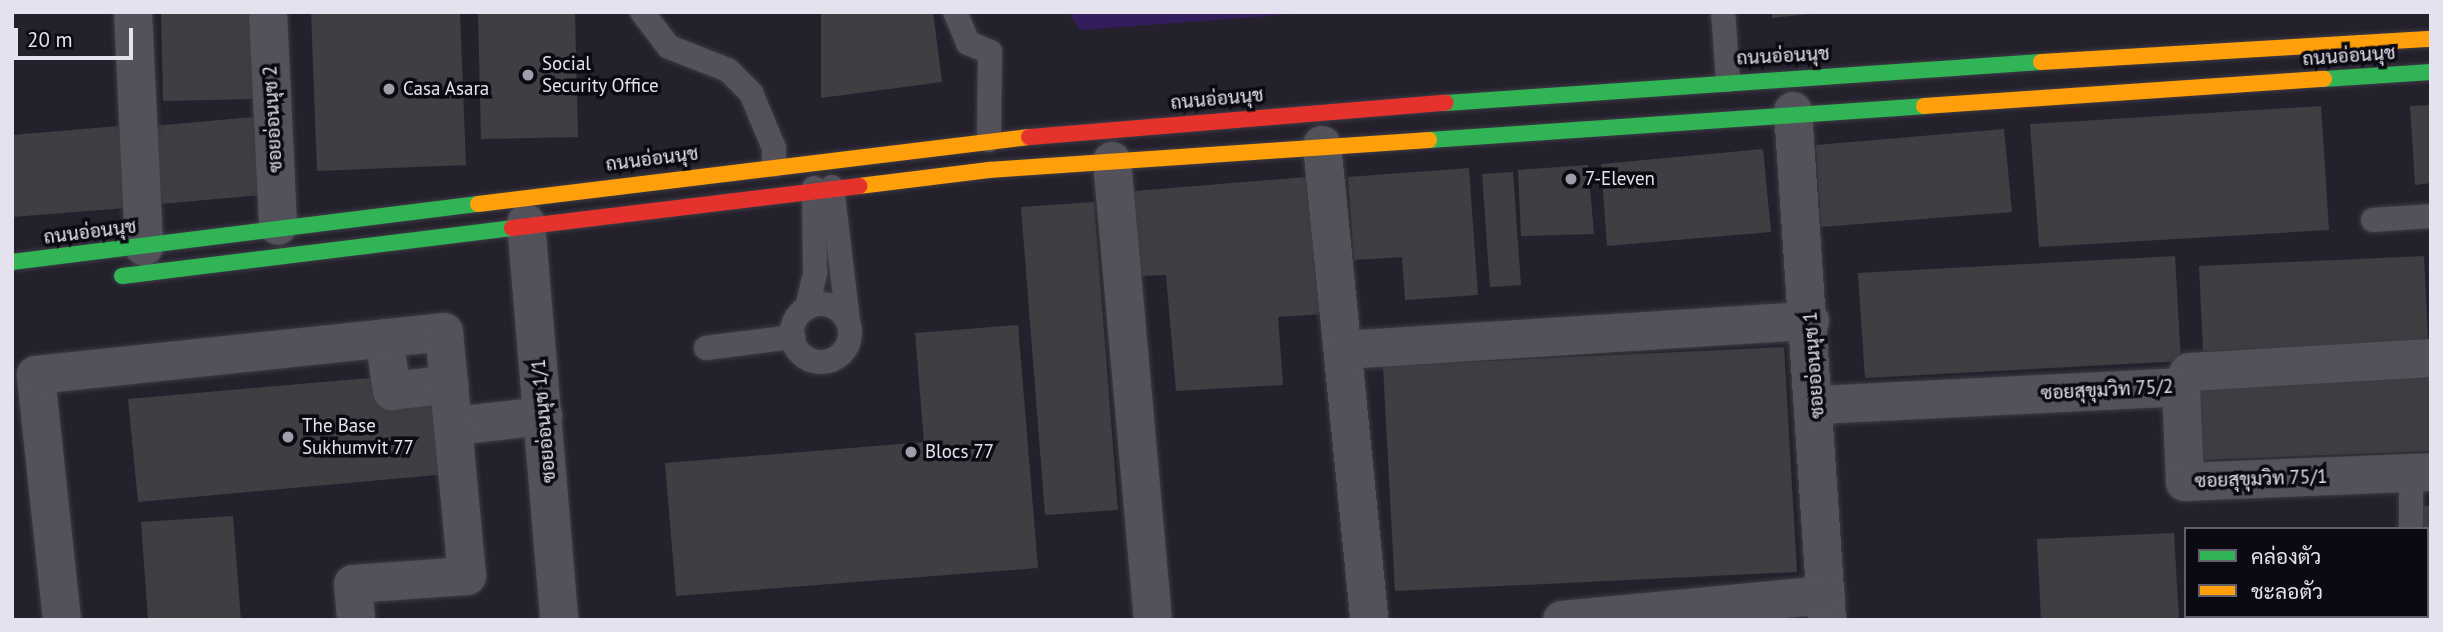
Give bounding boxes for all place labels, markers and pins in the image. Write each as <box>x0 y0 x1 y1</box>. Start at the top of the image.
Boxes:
place label: Social Security Office <box>542 53 659 97</box>
marker: Social Security Office <box>520 67 536 83</box>
place label: Casa Asara <box>403 78 490 100</box>
marker: Casa Asara <box>381 81 397 97</box>
place label: 7-Eleven <box>1585 168 1655 190</box>
marker: 7-Eleven <box>1563 171 1579 187</box>
place label: The Base Sukhumvit 77 <box>302 415 414 459</box>
marker: The Base Sukhumvit 77 <box>280 429 296 445</box>
place label: Blocs 77 <box>925 441 994 463</box>
marker: Blocs 77 <box>903 444 919 460</box>

